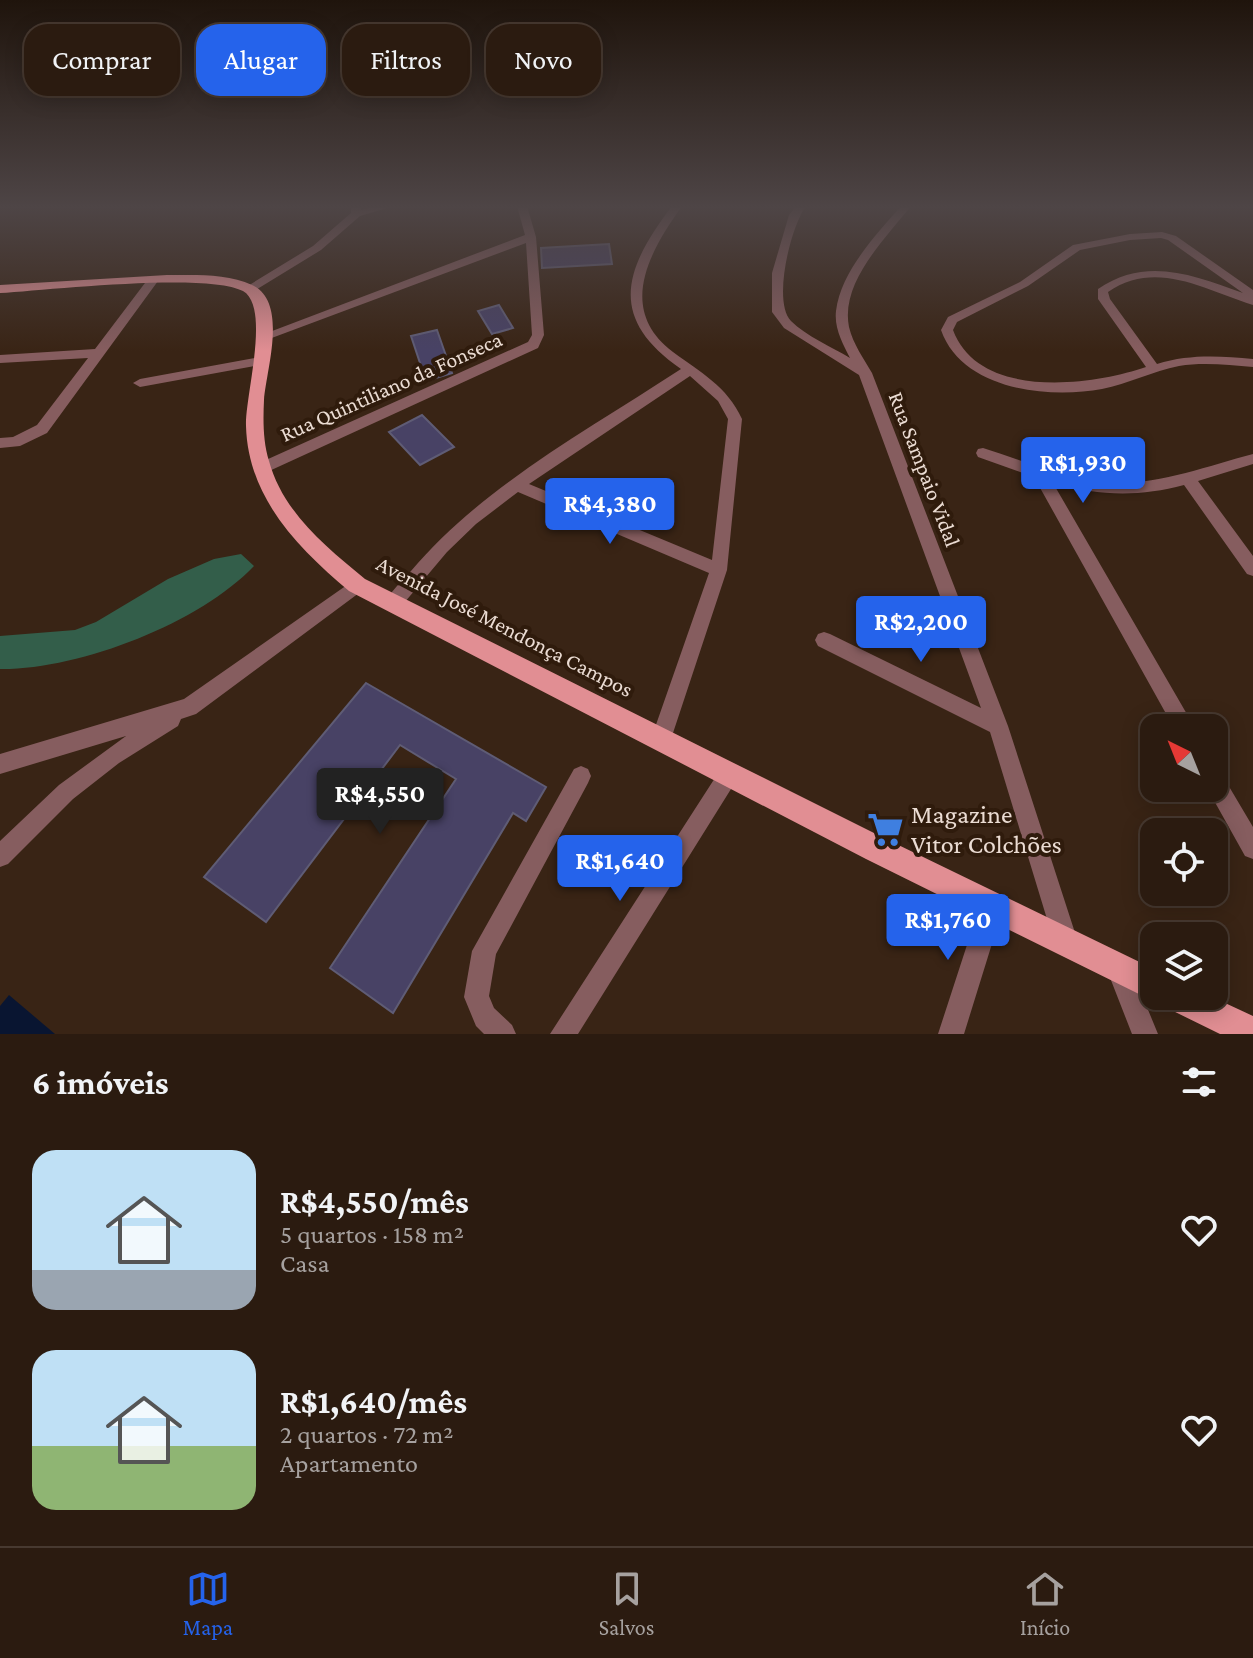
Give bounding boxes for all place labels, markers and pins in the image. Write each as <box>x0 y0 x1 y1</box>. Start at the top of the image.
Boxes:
pin: R$1,930 <box>1009 437 1157 505</box>
pin: R$4,380 <box>536 478 684 546</box>
pin: R$2,200 <box>847 596 995 664</box>
pin: R$4,550 <box>306 768 454 836</box>
place label: Magazine Vitor Colchões <box>911 800 1062 859</box>
supermarket icon: Magazine Vitor Colchões <box>866 810 904 848</box>
pin: R$1,640 <box>546 835 694 903</box>
pin: R$1,760 <box>874 894 1022 962</box>

